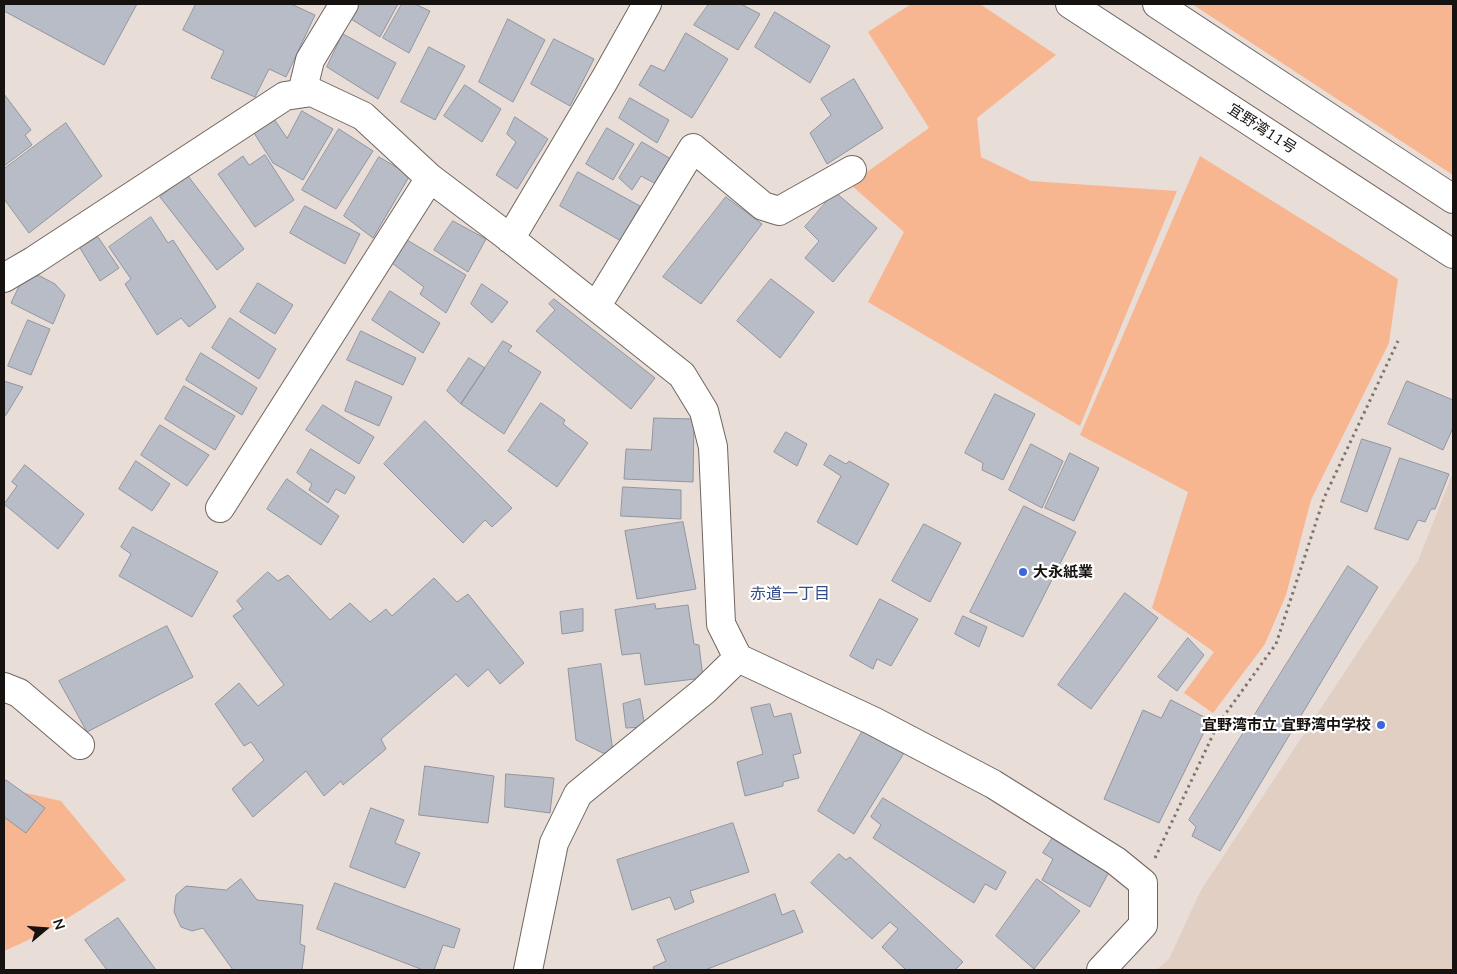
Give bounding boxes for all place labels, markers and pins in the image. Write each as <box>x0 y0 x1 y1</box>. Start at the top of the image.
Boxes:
place label: 大永紙業 <box>1033 563 1093 581</box>
marker: 大永紙業 <box>1017 566 1029 578</box>
place label: 宜野湾市立 宜野湾中学校 <box>1202 716 1371 734</box>
marker: 宜野湾市立 宜野湾中学校 <box>1375 719 1387 731</box>

